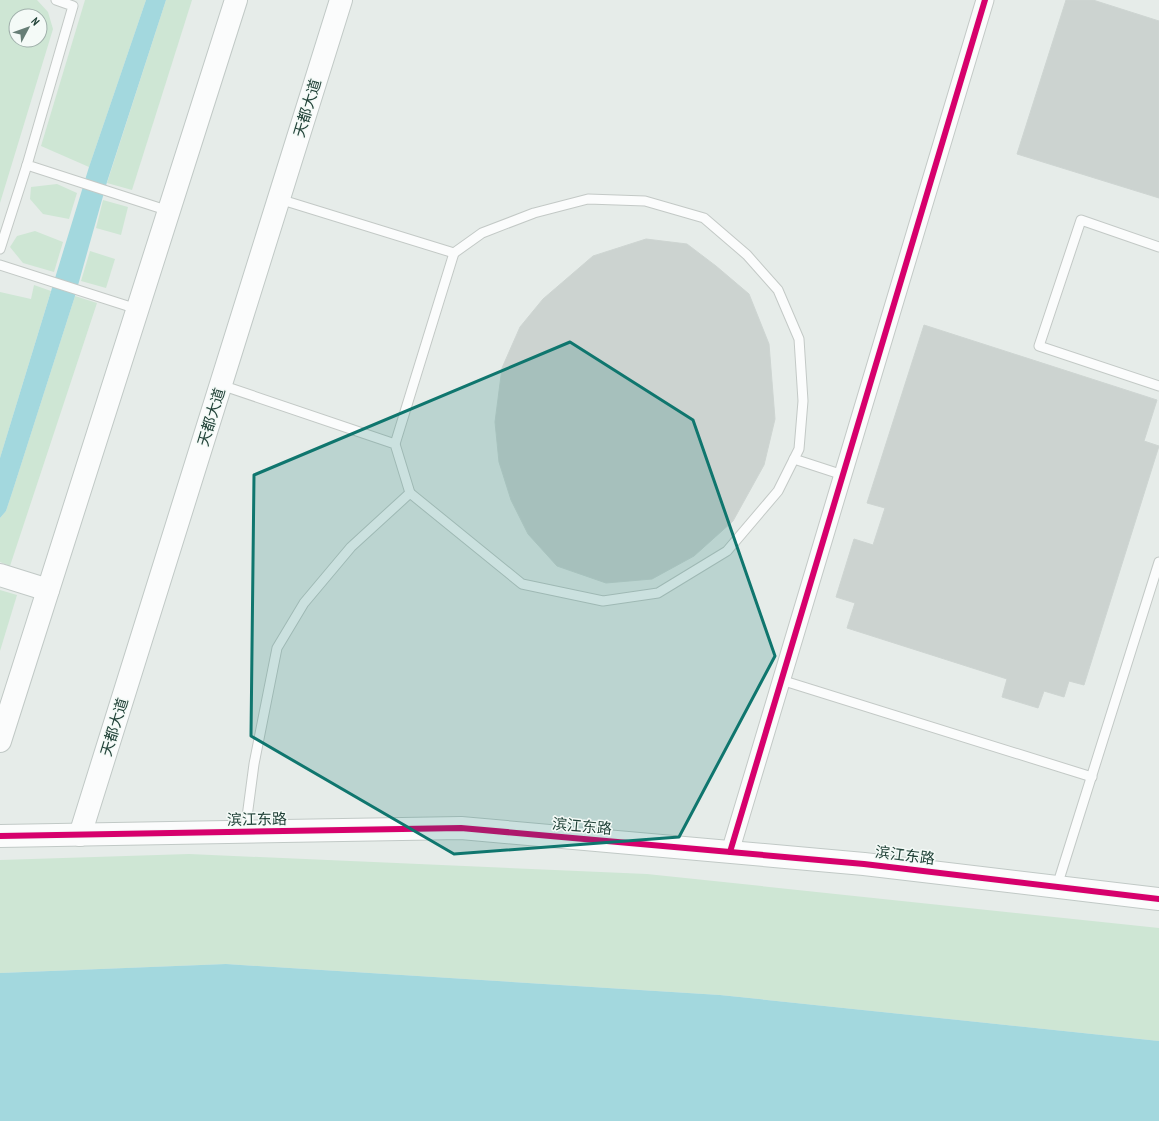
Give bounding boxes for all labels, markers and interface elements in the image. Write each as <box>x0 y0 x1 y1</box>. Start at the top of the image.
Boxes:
north arrow <box>8 8 48 48</box>
text: N <box>28 15 43 28</box>
street label: 天都大道 <box>289 77 325 139</box>
street label: 天都大道 <box>193 386 229 448</box>
street label: 天都大道 <box>96 696 132 758</box>
street label: 滨江东路 <box>227 809 287 829</box>
street label: 滨江东路 <box>551 814 613 838</box>
street label: 滨江东路 <box>874 842 936 868</box>

